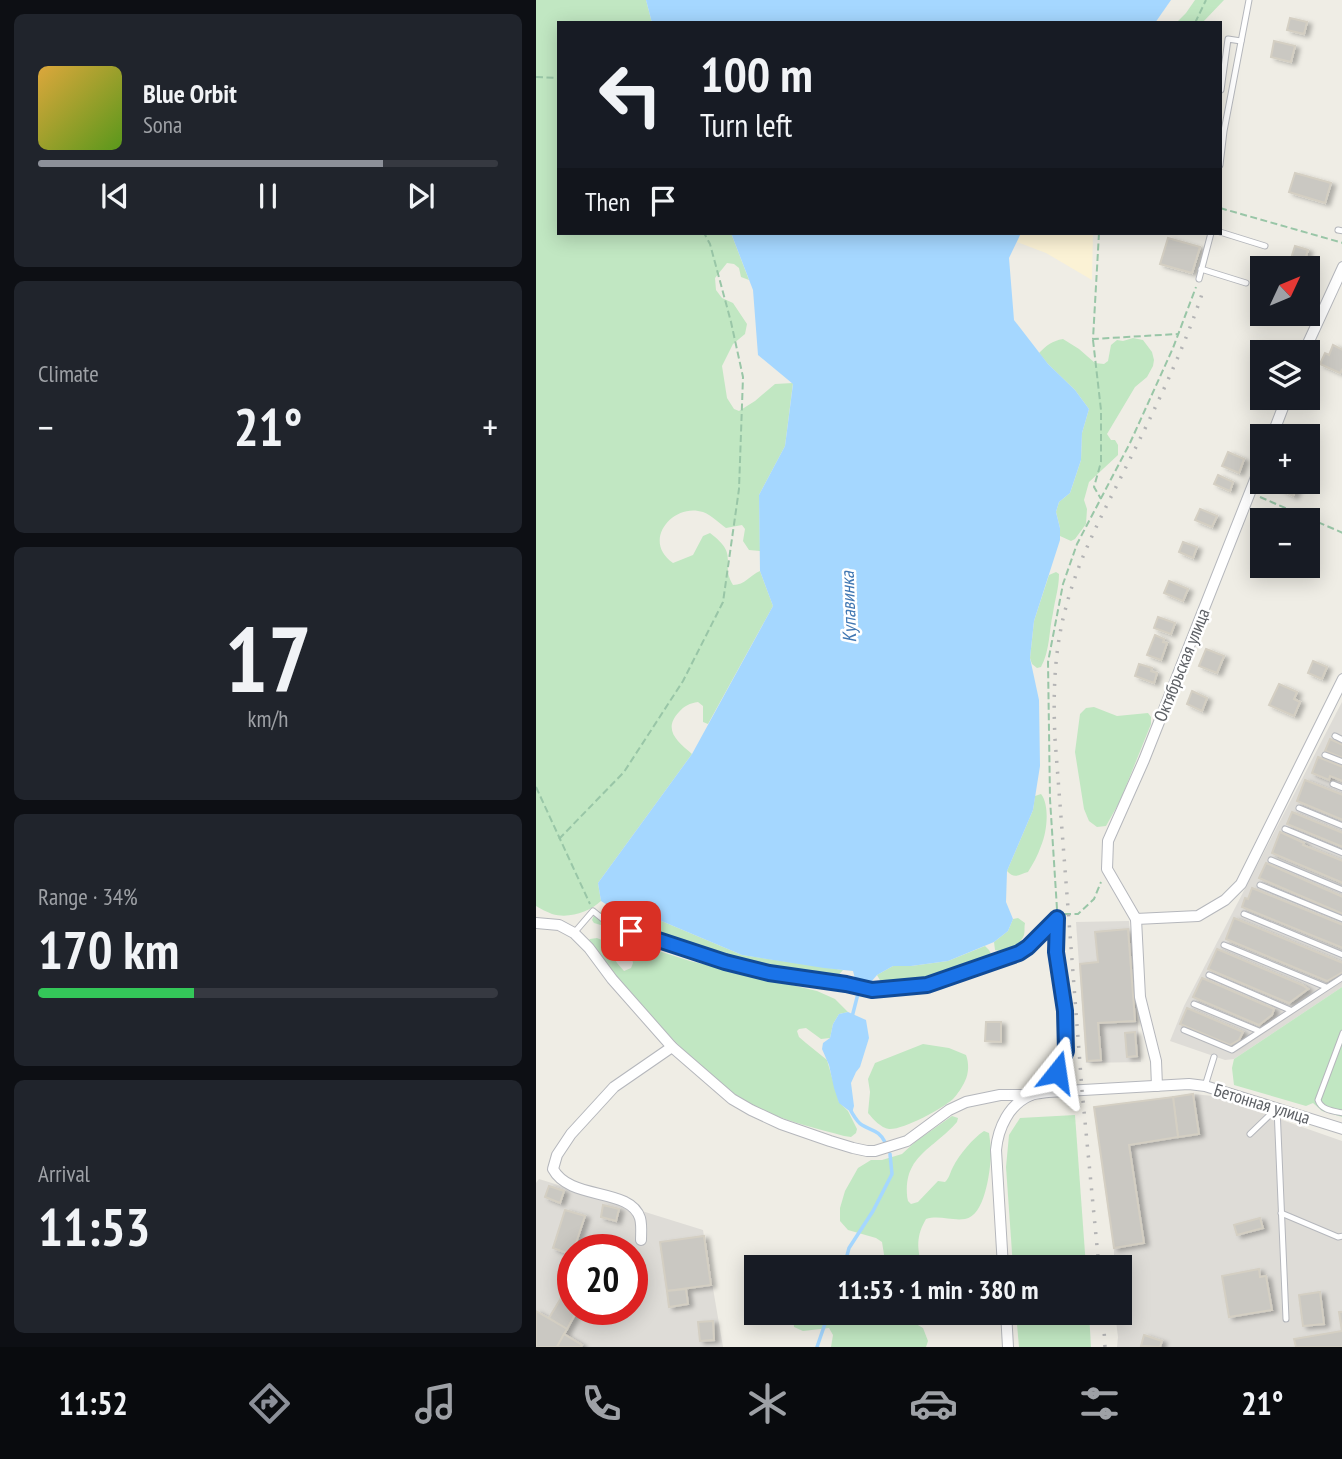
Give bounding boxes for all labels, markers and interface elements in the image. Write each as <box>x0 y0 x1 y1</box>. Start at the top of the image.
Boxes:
text: 100 m <box>700 42 813 106</box>
icon: left <box>585 49 676 140</box>
text: Blue Orbit <box>143 77 237 110</box>
text: Turn left <box>700 104 792 146</box>
text: Sona <box>143 110 182 139</box>
icon: previous <box>96 177 134 215</box>
icon: pause <box>249 177 287 215</box>
icon: next <box>402 177 440 215</box>
icon: arrive <box>644 182 682 220</box>
text: Then <box>585 185 630 218</box>
north arrow <box>1250 256 1320 326</box>
map controls <box>1250 256 1320 578</box>
button: layers <box>1250 340 1320 410</box>
text: Climate <box>38 359 99 388</box>
text: 21° <box>234 393 302 460</box>
text: − <box>38 402 54 451</box>
text: + <box>482 402 498 451</box>
button: + <box>1250 424 1320 494</box>
button: − <box>1250 508 1320 578</box>
water label: Купавинка <box>835 570 861 643</box>
text: 17 <box>225 599 312 717</box>
street label: Октябрьская улица <box>1148 605 1215 725</box>
text: km/h <box>248 704 288 733</box>
text: Range · 34% <box>38 882 138 911</box>
pin <box>601 901 661 961</box>
icon: arrive <box>612 912 650 950</box>
text: 170 km <box>38 916 179 983</box>
position arrow <box>1020 1035 1094 1109</box>
street label: Бетонная улица <box>1211 1078 1313 1129</box>
text: Arrival <box>38 1159 90 1188</box>
text: 11:53 <box>38 1193 150 1260</box>
speed limit sign: 20 <box>557 1234 648 1325</box>
text: 11:53 · 1 min · 380 m <box>838 1273 1038 1306</box>
icon: directions <box>245 1379 294 1428</box>
icon: music <box>411 1379 460 1428</box>
icon: phone <box>577 1379 626 1428</box>
icon: climate <box>743 1379 792 1428</box>
icon: car <box>909 1379 958 1428</box>
icon: filters <box>1075 1379 1124 1428</box>
text: 11:52 <box>59 1382 128 1424</box>
text: 21° <box>1241 1382 1283 1424</box>

